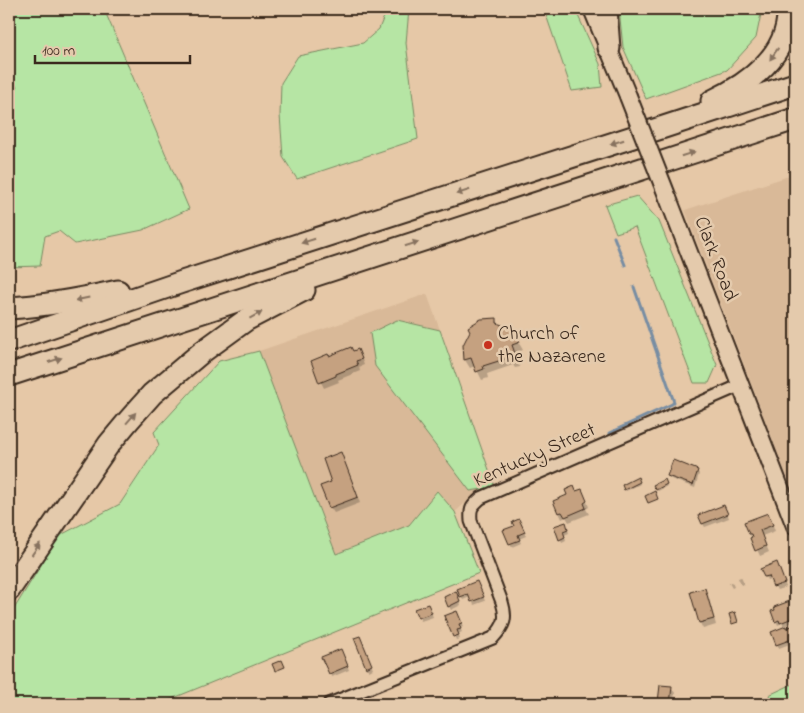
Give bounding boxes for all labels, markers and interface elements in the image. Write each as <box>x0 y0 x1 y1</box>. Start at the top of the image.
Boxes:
scale bar <box>35 32 190 64</box>
text: 100 m <box>42 40 75 62</box>
one-way arrow <box>769 47 779 61</box>
one-way arrow <box>610 139 625 146</box>
one-way arrow <box>681 150 696 158</box>
one-way arrow <box>455 188 470 196</box>
street label: Clark Road <box>686 212 744 306</box>
one-way arrow <box>300 238 315 246</box>
one-way arrow <box>405 240 420 248</box>
one-way arrow <box>75 295 90 303</box>
one-way arrow <box>249 311 263 319</box>
place label: Church of the Nazarene <box>498 320 606 372</box>
marker: Church of the Nazarene <box>482 339 494 351</box>
one-way arrow <box>48 356 63 364</box>
one-way arrow <box>125 412 137 424</box>
street label: Kentucky Street <box>469 416 601 496</box>
one-way arrow <box>31 543 41 556</box>

